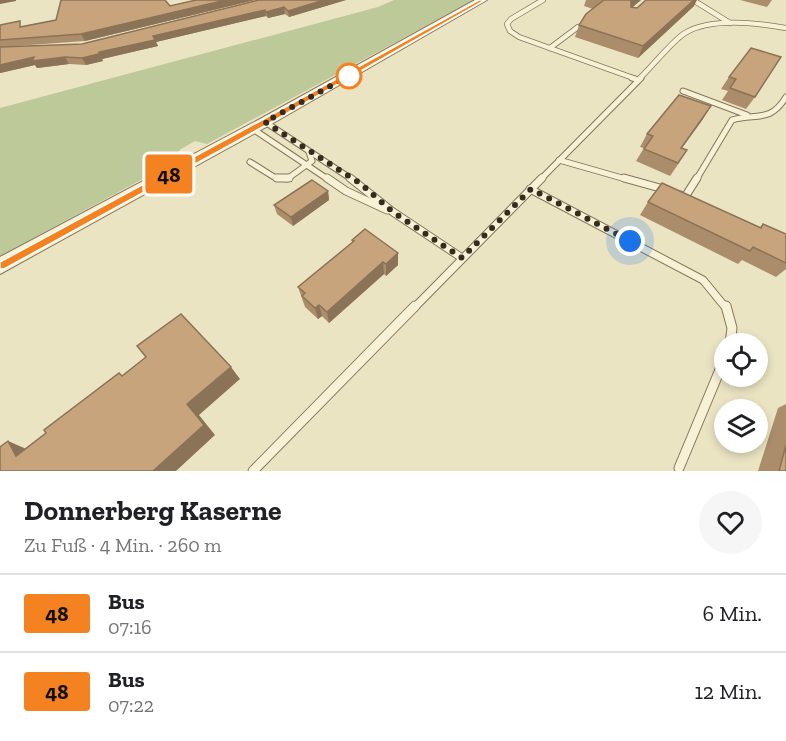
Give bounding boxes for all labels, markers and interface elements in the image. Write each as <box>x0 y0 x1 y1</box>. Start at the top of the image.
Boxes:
unlabelled marker <box>336 63 362 89</box>
line badge: 48 <box>142 154 196 194</box>
text: 48 <box>157 162 181 187</box>
your location <box>615 226 645 256</box>
map controls <box>714 333 768 453</box>
button: locate <box>714 333 768 387</box>
button: layers <box>714 399 768 453</box>
button: heart <box>699 491 762 554</box>
text: Donnerberg Kaserne <box>24 494 282 527</box>
text: Zu Fuß · 4 Min. · 260 m <box>24 533 222 557</box>
text: Bus <box>108 588 145 615</box>
text: 6 Min. <box>703 600 762 627</box>
text: 48 <box>45 601 69 626</box>
text: 07:16 <box>108 615 152 639</box>
text: Bus <box>108 666 145 693</box>
text: 12 Min. <box>694 678 762 705</box>
text: 48 <box>45 679 69 704</box>
text: 07:22 <box>108 693 154 717</box>

